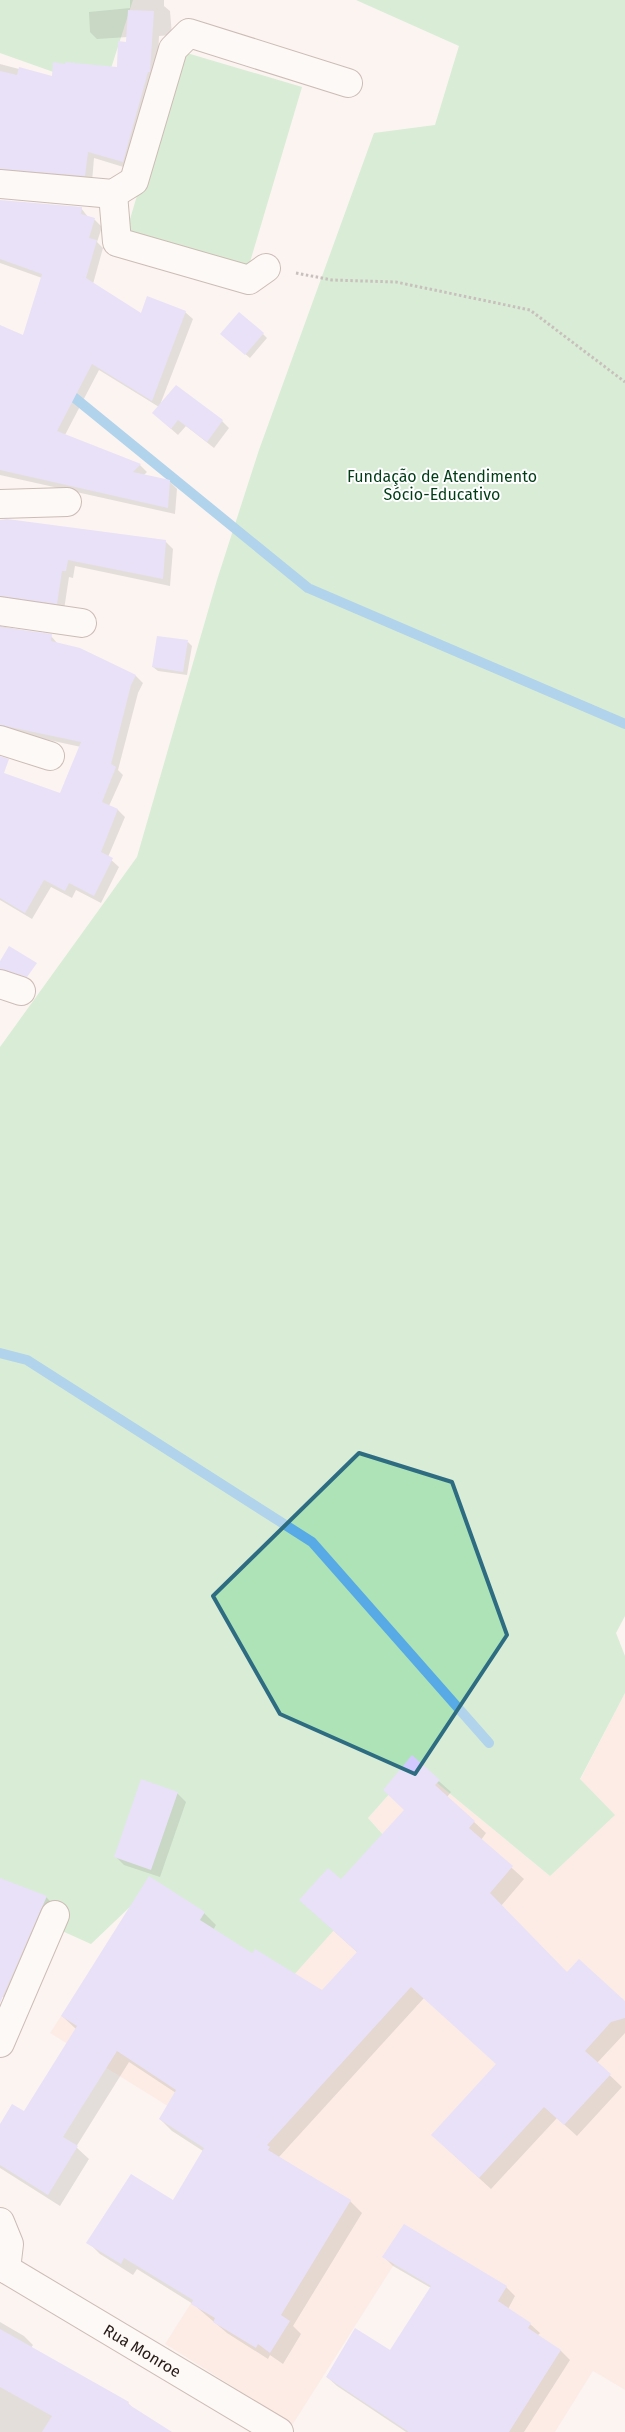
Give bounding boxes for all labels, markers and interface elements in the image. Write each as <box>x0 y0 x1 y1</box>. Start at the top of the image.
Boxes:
park label: Fundação de Atendimento Sócio-Educativo <box>347 467 537 504</box>
street label: Rua Monroe <box>100 2320 185 2381</box>

